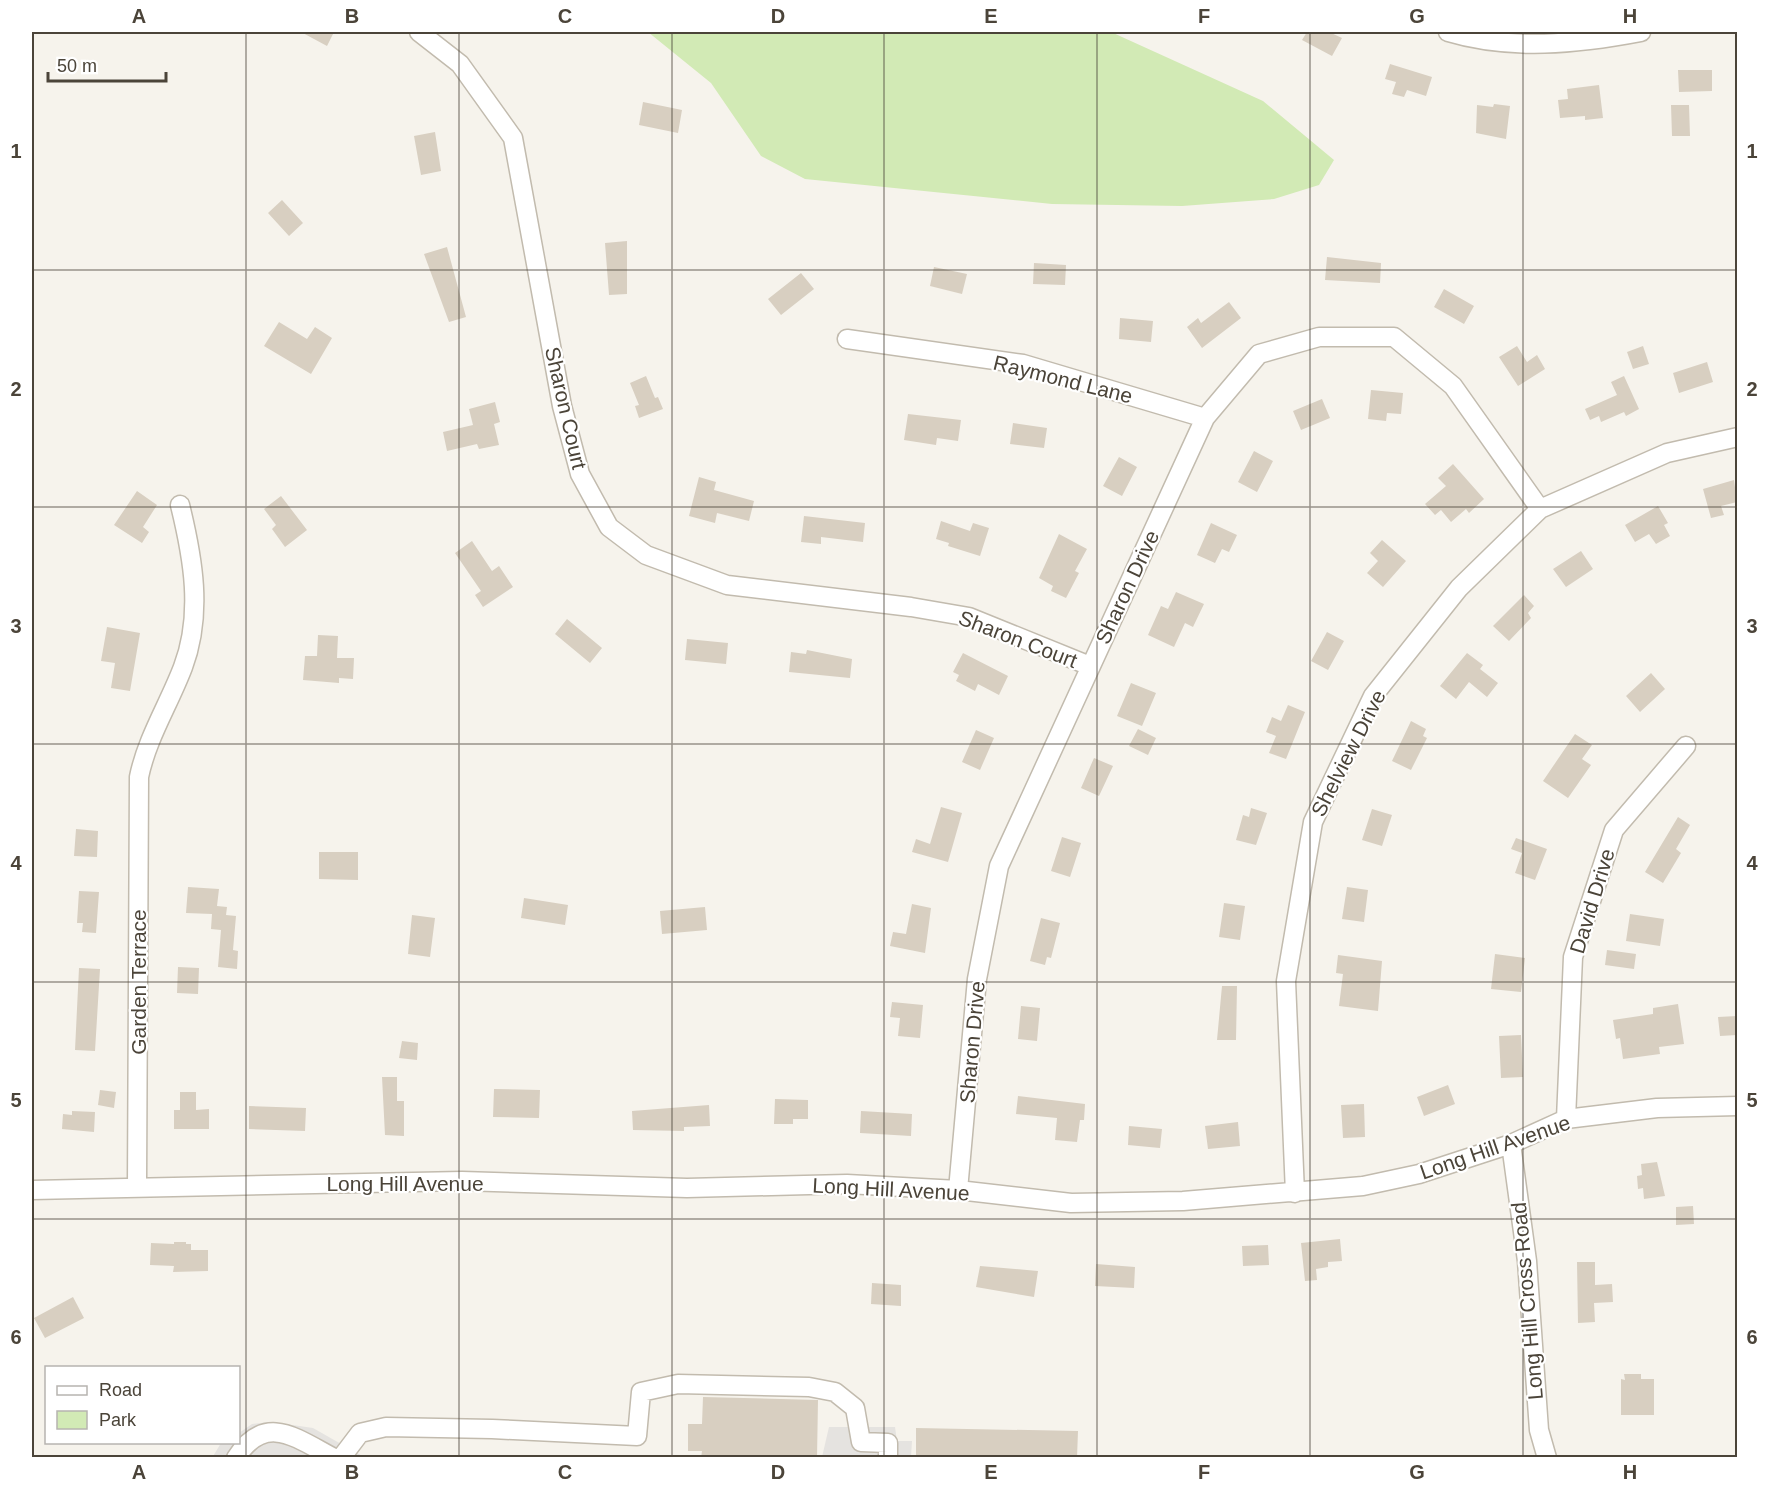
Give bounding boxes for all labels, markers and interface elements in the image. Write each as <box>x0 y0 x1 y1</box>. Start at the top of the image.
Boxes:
text: A <box>132 5 146 27</box>
text: B <box>345 5 359 27</box>
text: C <box>558 5 572 27</box>
text: D <box>771 5 785 27</box>
text: E <box>984 5 998 27</box>
text: F <box>1198 5 1210 27</box>
text: G <box>1409 5 1425 27</box>
text: H <box>1623 5 1637 27</box>
scale bar <box>48 45 166 83</box>
text: 50 m <box>57 56 97 76</box>
text: 1 <box>10 140 22 162</box>
text: 1 <box>1746 140 1758 162</box>
street label: Sharon Court <box>541 345 591 472</box>
street label: Raymond Lane <box>991 351 1135 407</box>
text: 2 <box>10 378 22 400</box>
text: 2 <box>1746 378 1758 400</box>
street label: Sharon Drive <box>1091 527 1163 647</box>
street label: Sharon Court <box>956 606 1081 672</box>
text: 3 <box>10 615 22 637</box>
text: 3 <box>1746 615 1758 637</box>
street label: Shelview Drive <box>1306 686 1390 820</box>
street label: David Drive <box>1565 846 1619 956</box>
text: 4 <box>10 852 22 874</box>
text: 4 <box>1746 852 1758 874</box>
street label: Garden Terrace <box>127 909 150 1055</box>
street label: Sharon Drive <box>955 980 989 1104</box>
text: 5 <box>10 1089 22 1111</box>
text: 5 <box>1746 1089 1758 1111</box>
street label: Long Hill Avenue <box>1417 1111 1573 1183</box>
street label: Long Hill Avenue <box>326 1172 484 1195</box>
street label: Long Hill Avenue <box>812 1173 970 1205</box>
street label: Long Hill Cross Road <box>1507 1201 1547 1401</box>
text: 6 <box>10 1326 22 1348</box>
text: 6 <box>1746 1326 1758 1348</box>
legend <box>45 1366 240 1444</box>
text: Road <box>99 1380 142 1400</box>
text: Park <box>99 1410 137 1430</box>
text: A <box>132 1461 146 1483</box>
text: B <box>345 1461 359 1483</box>
text: C <box>558 1461 572 1483</box>
text: D <box>771 1461 785 1483</box>
text: E <box>984 1461 998 1483</box>
text: F <box>1198 1461 1210 1483</box>
text: G <box>1409 1461 1425 1483</box>
text: H <box>1623 1461 1637 1483</box>

